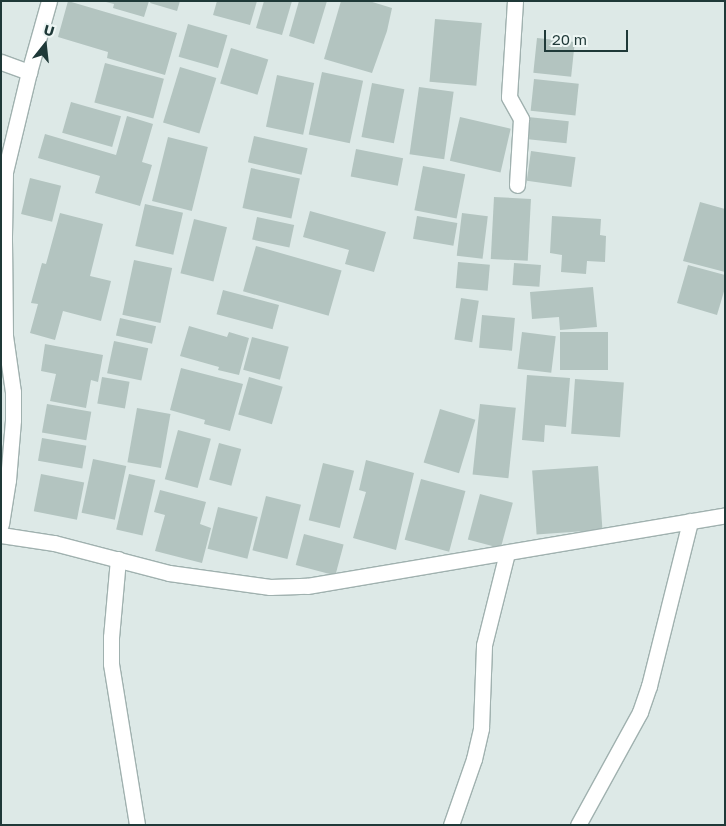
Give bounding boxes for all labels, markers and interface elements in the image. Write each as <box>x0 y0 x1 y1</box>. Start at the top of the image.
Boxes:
north arrow <box>20 20 70 70</box>
scale bar <box>546 20 630 52</box>
text: U <box>42 21 57 40</box>
text: 20 m <box>552 30 587 48</box>

